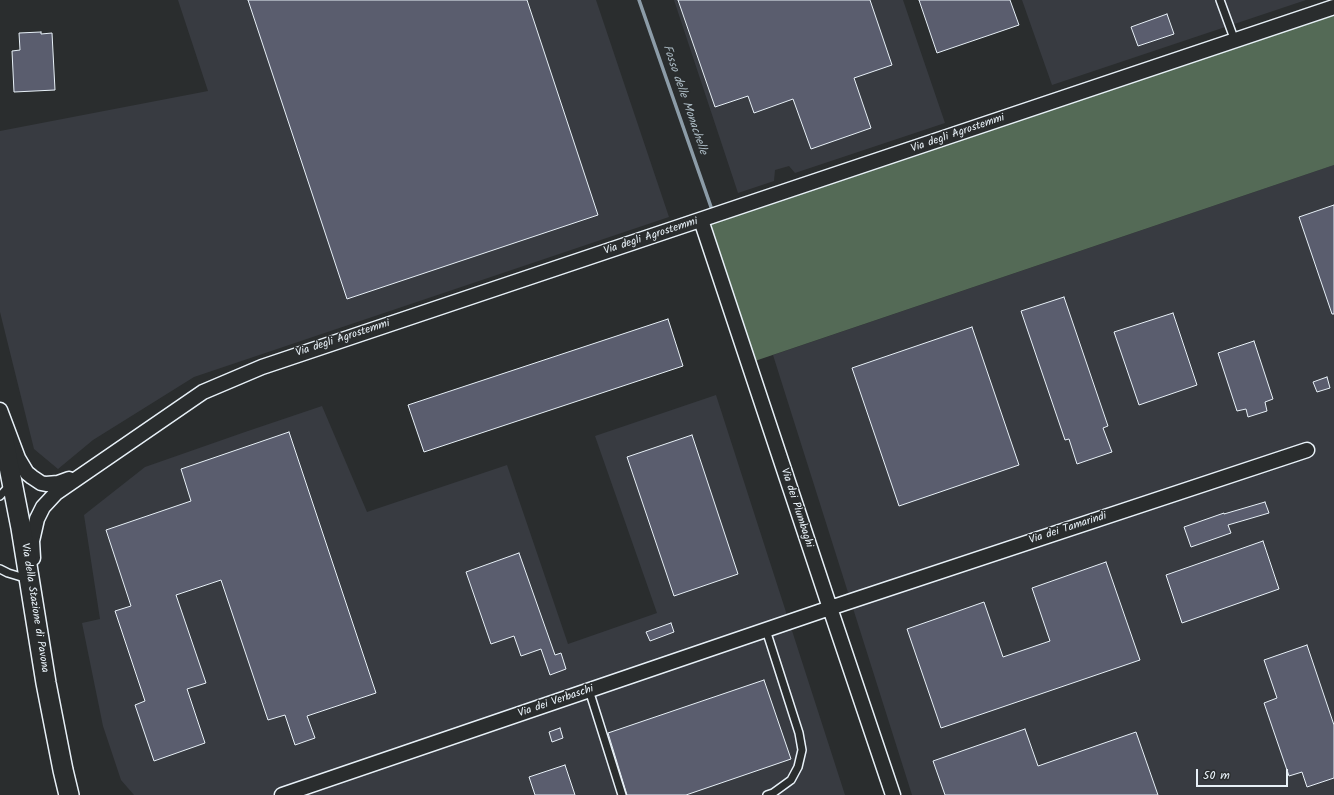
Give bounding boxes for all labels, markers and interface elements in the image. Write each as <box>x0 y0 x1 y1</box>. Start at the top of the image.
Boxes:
water label: Fosso delle Monachelle <box>658 43 710 157</box>
street label: Via degli Agrostemmi <box>910 112 1006 156</box>
street label: Via degli Agrostemmi <box>602 216 700 258</box>
street label: Via degli Agrostemmi <box>294 318 392 360</box>
street label: Via dei Plumbaghi <box>777 467 815 549</box>
street label: Via dei Tamarindi <box>1028 510 1108 548</box>
street label: Via della Stazione di Pavona <box>17 542 51 674</box>
street label: Via dei Verbaschi <box>517 683 595 721</box>
scale bar <box>1198 761 1290 787</box>
text: 50 m <box>1203 766 1230 785</box>

